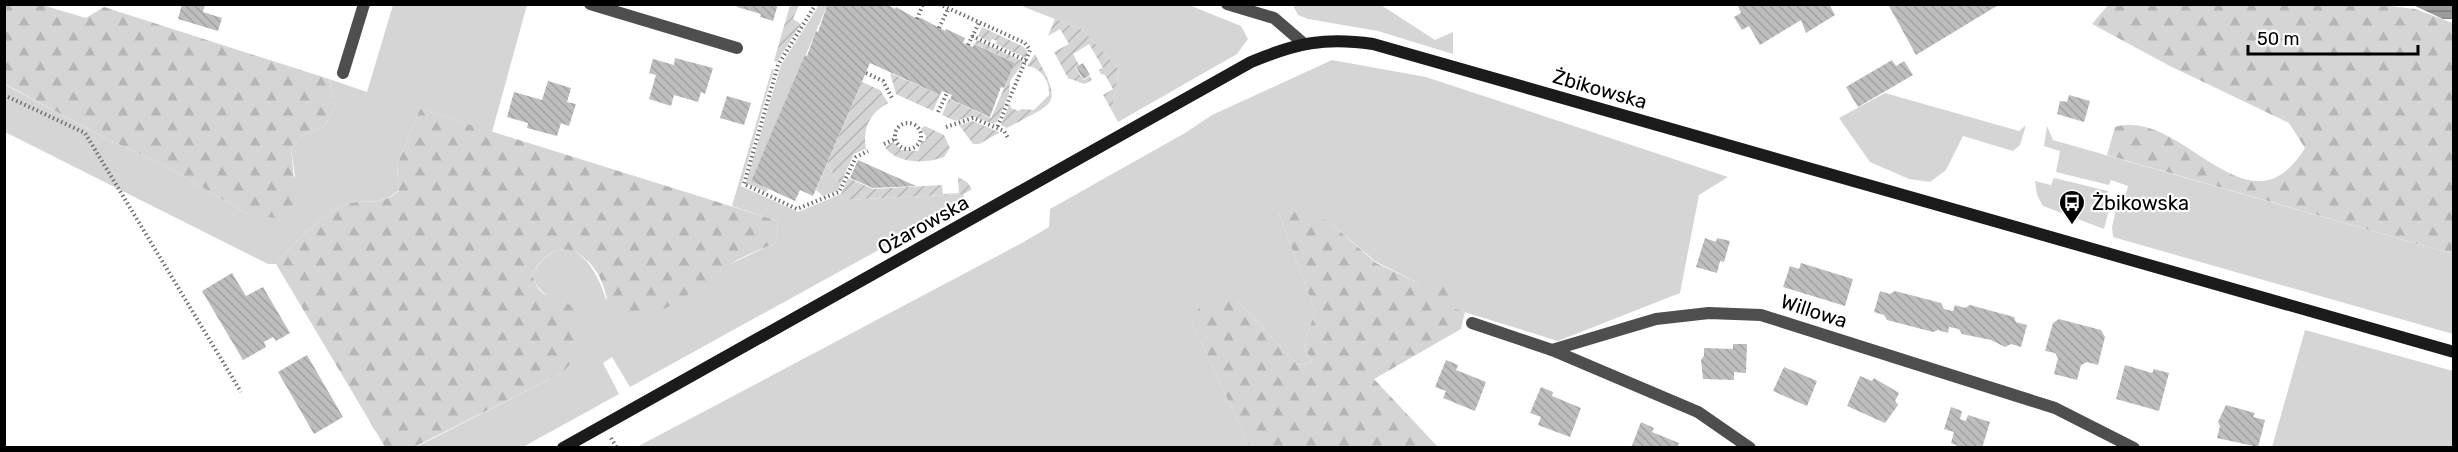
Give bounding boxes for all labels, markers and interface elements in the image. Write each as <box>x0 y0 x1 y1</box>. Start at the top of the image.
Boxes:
scale bar <box>2248 18 2418 56</box>
text: 50 m <box>2257 28 2300 50</box>
street label: Żbikowska <box>1550 64 1650 114</box>
bus stop icon: Żbikowska <box>2057 188 2087 226</box>
street label: Ożarowska <box>873 190 973 260</box>
place label: Żbikowska <box>2092 191 2189 215</box>
street label: Willowa <box>1778 289 1850 333</box>

